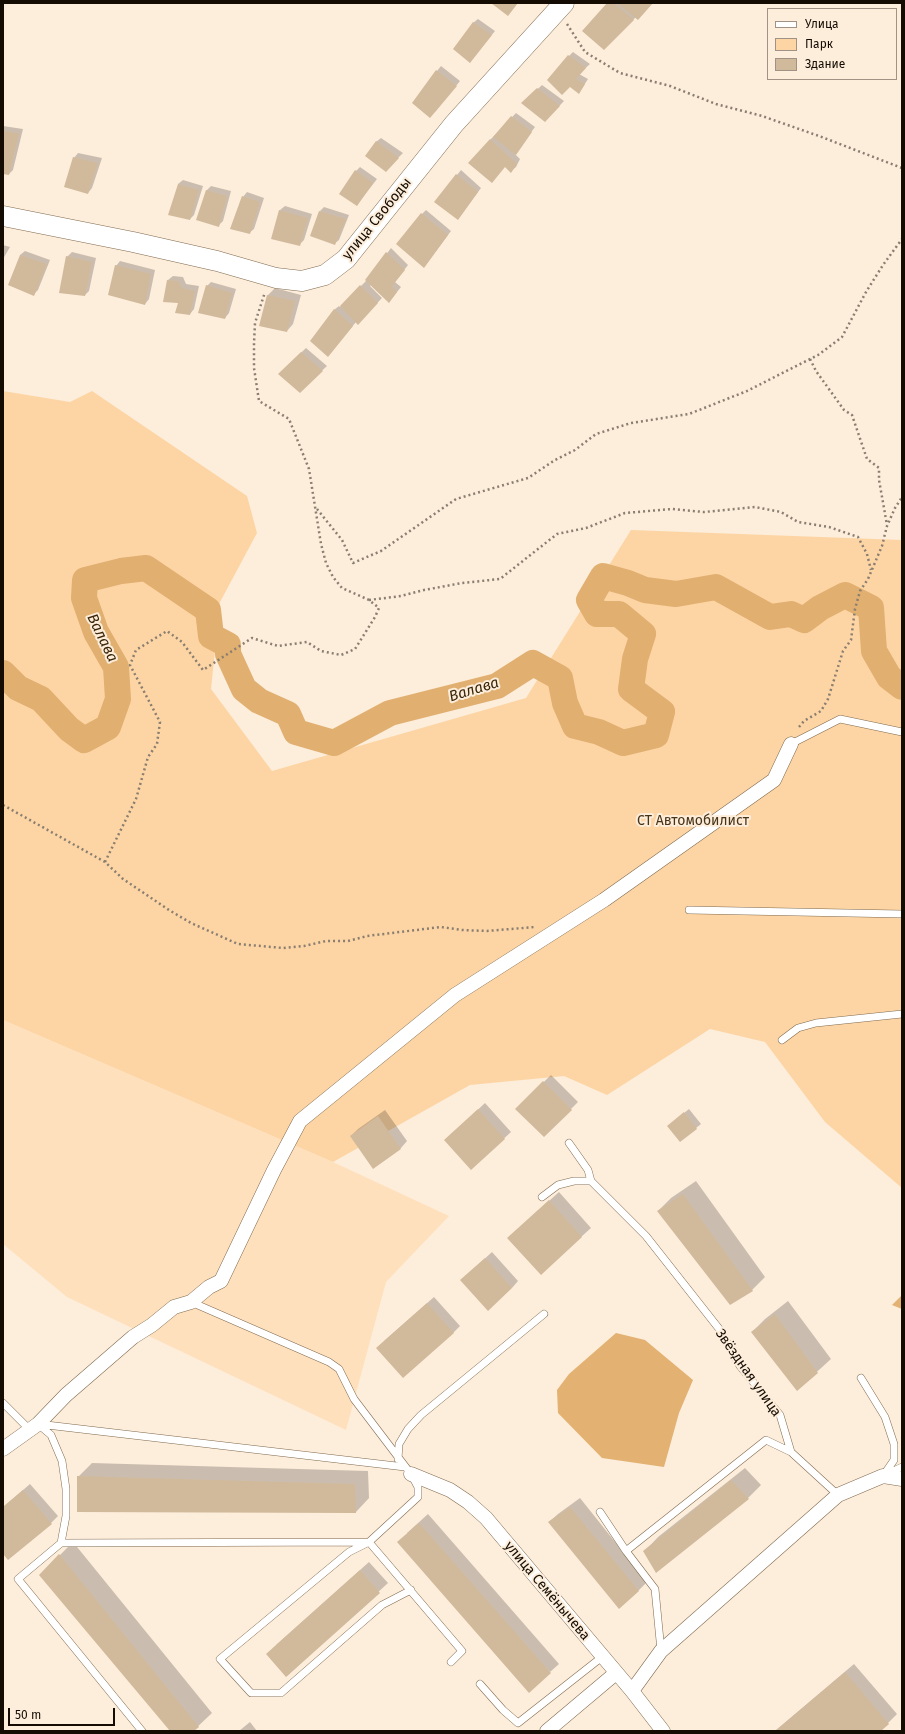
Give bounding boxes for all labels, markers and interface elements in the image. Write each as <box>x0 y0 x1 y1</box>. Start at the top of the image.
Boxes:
legend <box>767 8 897 80</box>
text: Улица <box>805 17 839 31</box>
text: Парк <box>805 37 833 51</box>
text: Здание <box>805 57 845 71</box>
street label: улица Свободы <box>339 175 415 263</box>
water label: Валава <box>83 611 121 665</box>
water label: Валава <box>447 674 501 706</box>
park label: СТ Автомобилист <box>637 813 749 829</box>
street label: Звёздная улица <box>711 1326 785 1420</box>
street label: улица Семёнычева <box>501 1538 593 1644</box>
scale bar <box>10 1700 117 1726</box>
text: 50 m <box>15 1708 41 1722</box>

